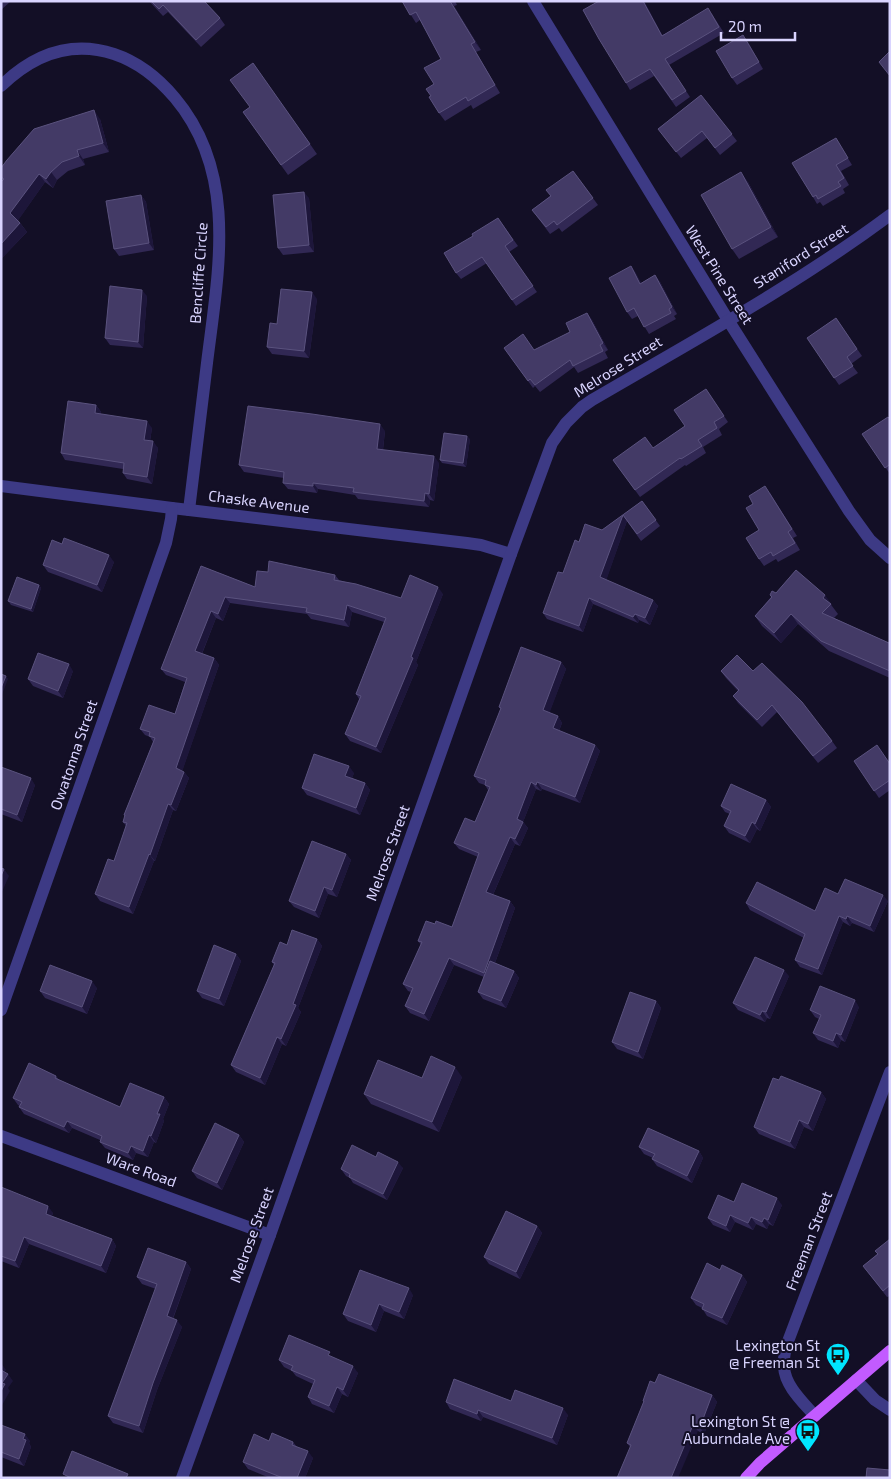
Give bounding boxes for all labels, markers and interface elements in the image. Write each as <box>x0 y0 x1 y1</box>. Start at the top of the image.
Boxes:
scale bar <box>721 10 795 42</box>
text: 20 m <box>728 17 762 35</box>
street label: Staniford Street <box>750 219 851 291</box>
street label: Bencliffe Circle <box>185 222 211 324</box>
street label: West Pine Street <box>682 222 758 327</box>
street label: Melrose Street <box>570 332 665 400</box>
street label: Chaske Avenue <box>207 486 311 516</box>
street label: Owatonna Street <box>46 697 100 812</box>
street label: Melrose Street <box>361 802 413 903</box>
street label: Ware Road <box>103 1148 179 1190</box>
street label: Melrose Street <box>225 1184 277 1285</box>
street label: Freeman Street <box>781 1188 835 1293</box>
place label: Lexington St @ Freeman St <box>729 1336 820 1371</box>
bus stop icon: Lexington St @ Freeman St <box>825 1342 851 1376</box>
place label: Lexington St @ Auburndale Ave <box>683 1412 790 1447</box>
bus stop icon: Lexington St @ Auburndale Ave <box>795 1418 821 1452</box>

